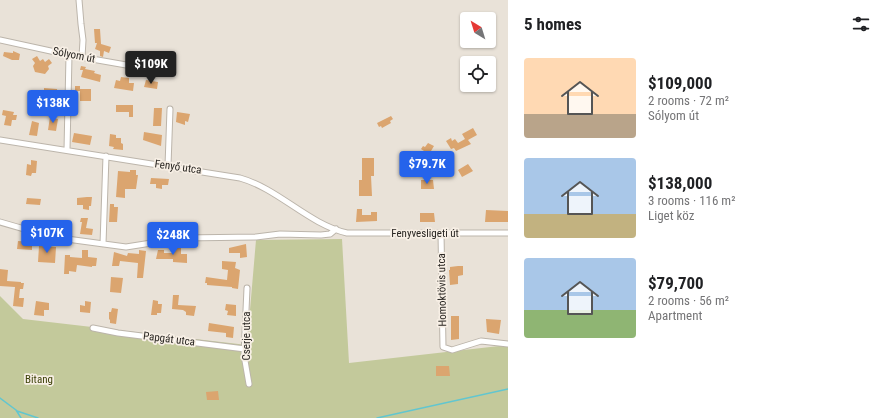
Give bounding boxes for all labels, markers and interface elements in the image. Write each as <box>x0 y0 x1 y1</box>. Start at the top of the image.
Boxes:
north arrow <box>460 12 496 48</box>
map controls <box>460 12 496 92</box>
icon: filters <box>850 13 872 35</box>
text: 5 homes <box>524 14 582 34</box>
street label: Sólyom út <box>52 45 96 65</box>
pin: $109K <box>123 51 179 85</box>
text: $109K <box>134 56 168 71</box>
button: locate <box>460 56 496 92</box>
text: $109,000 <box>648 73 712 93</box>
icon: home <box>556 74 604 122</box>
pin: $138K <box>25 90 81 124</box>
text: 2 rooms · 72 m² <box>648 93 729 108</box>
text: $138K <box>36 95 70 110</box>
text: Sólyom út <box>648 108 699 123</box>
pin: $79.7K <box>394 151 460 185</box>
text: $79.7K <box>408 156 446 171</box>
street label: Fenyő utca <box>154 157 202 177</box>
text: $138,000 <box>648 173 712 193</box>
icon: home <box>556 174 604 222</box>
text: 3 rooms · 116 m² <box>648 193 735 208</box>
text: Liget köz <box>648 208 695 223</box>
pin: $107K <box>19 220 75 254</box>
pin: $248K <box>145 222 201 256</box>
text: $107K <box>30 225 64 240</box>
text: $248K <box>156 227 190 242</box>
street label: Fenyvesligeti út <box>391 227 459 240</box>
street label: Homoktövis utca <box>435 253 449 327</box>
text: $79,700 <box>648 273 704 293</box>
icon: home <box>556 274 604 322</box>
text: 2 rooms · 56 m² <box>648 293 729 308</box>
text: Apartment <box>648 308 702 323</box>
street label: Cserje utca <box>240 312 253 360</box>
street label: Papgát utca <box>142 329 196 349</box>
park label: Bitang <box>25 373 53 386</box>

